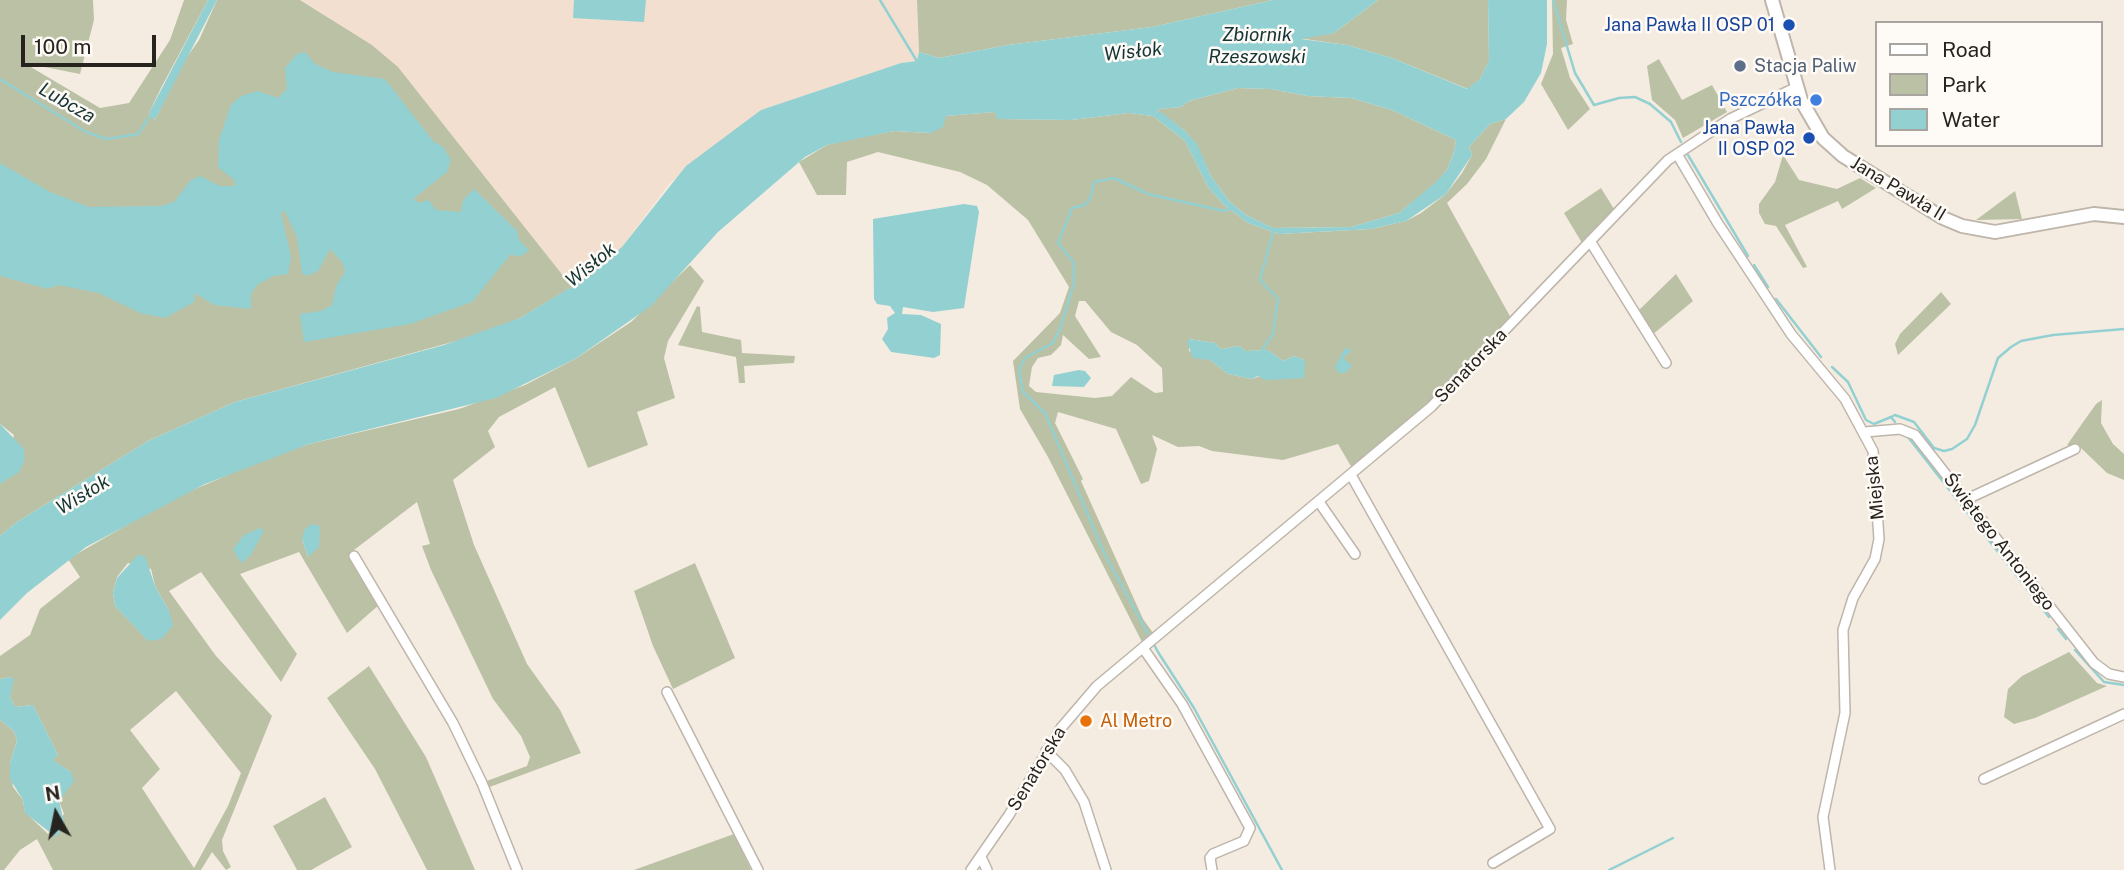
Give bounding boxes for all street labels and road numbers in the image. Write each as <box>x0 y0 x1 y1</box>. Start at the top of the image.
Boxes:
street label: Jana Pawła II <box>1846 152 1950 226</box>
street label: Senatorska <box>1430 324 1512 408</box>
street label: Miejska <box>1861 455 1889 521</box>
street label: Świętego Antoniego <box>1939 469 2059 615</box>
street label: Senatorska <box>1003 723 1071 815</box>

